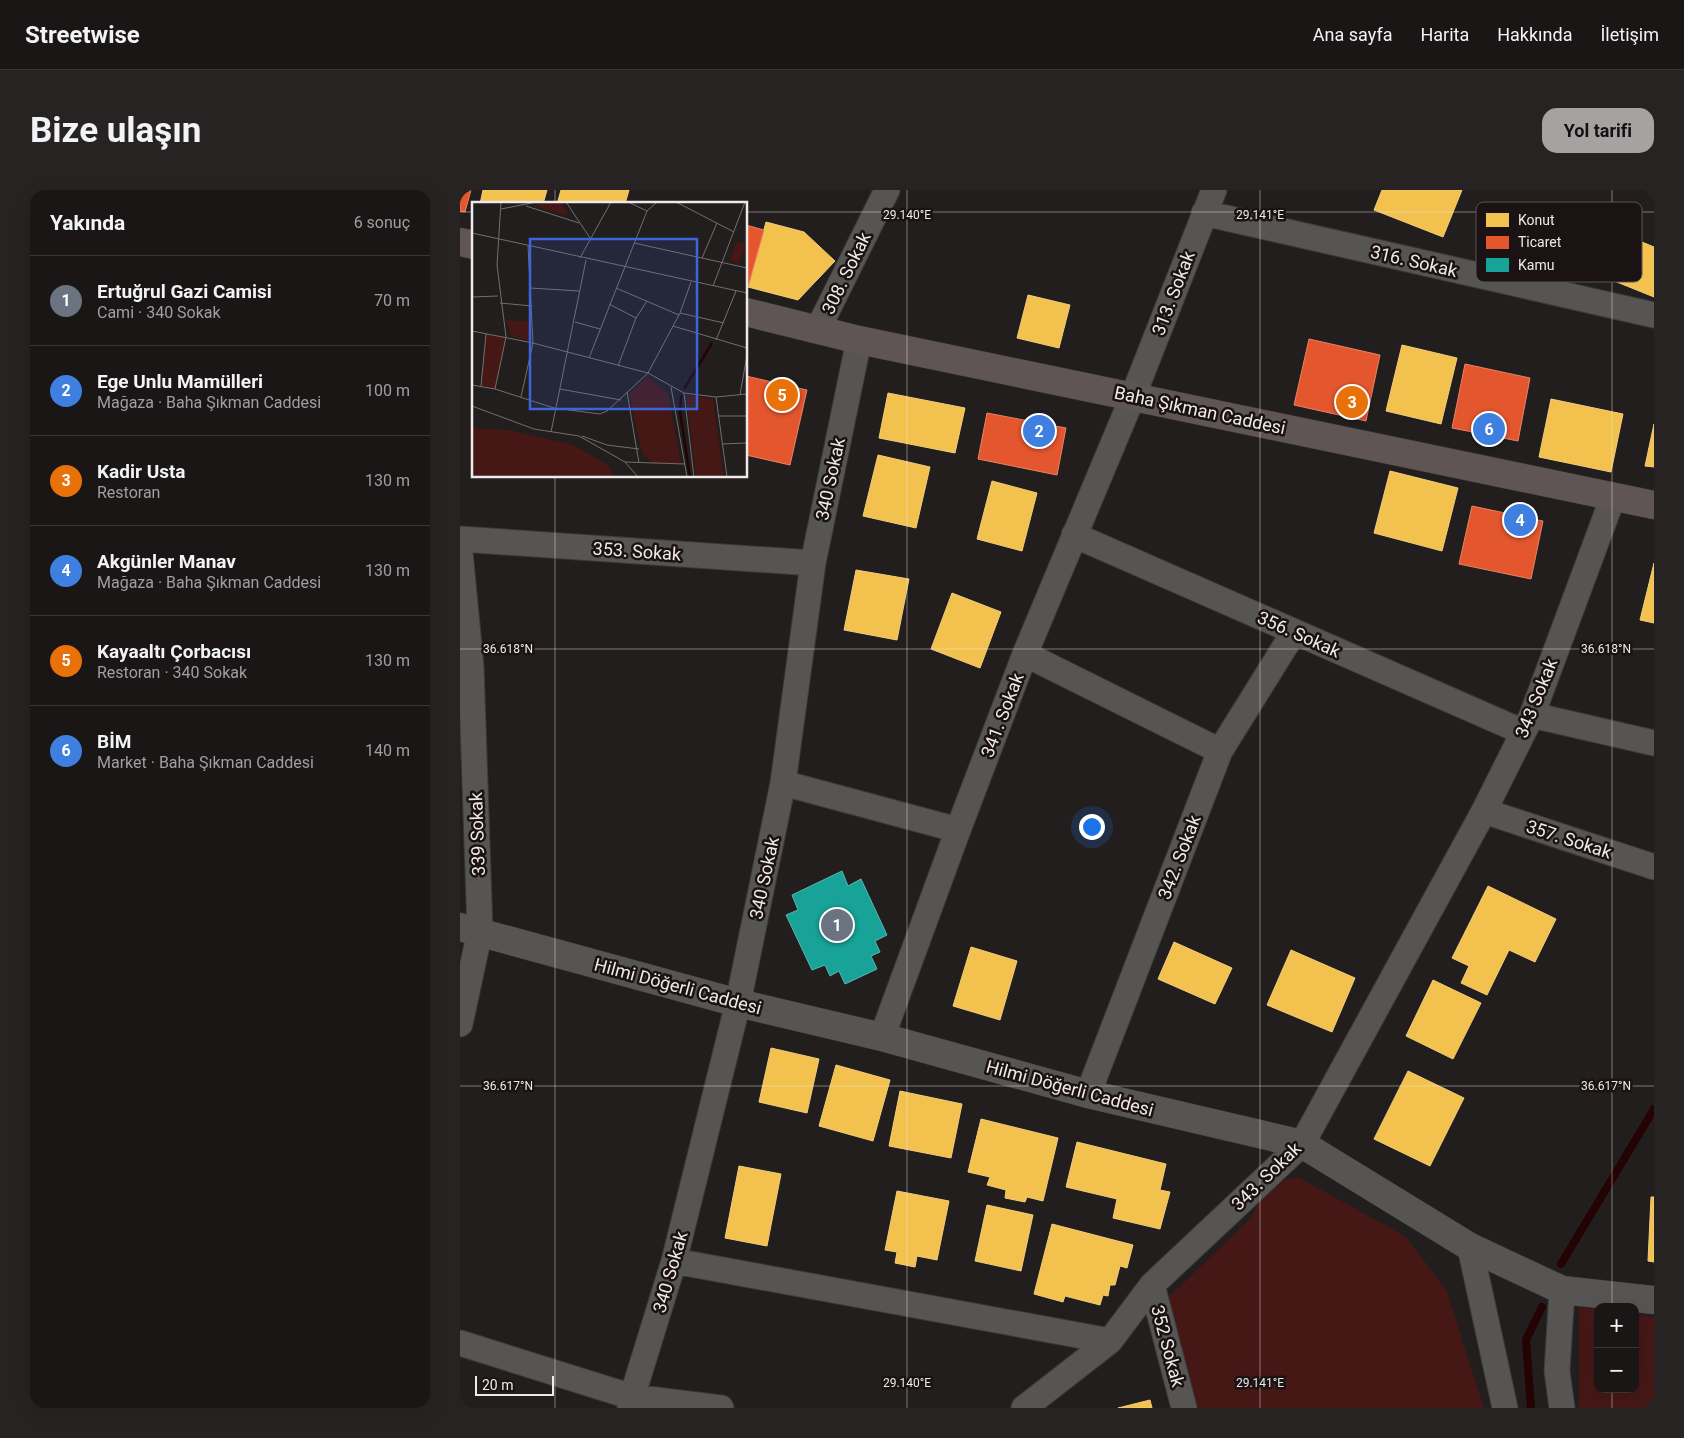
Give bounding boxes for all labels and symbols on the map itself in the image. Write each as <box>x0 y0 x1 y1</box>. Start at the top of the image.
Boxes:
inset map <box>472 202 748 478</box>
legend <box>1476 202 1642 282</box>
text: 29.140°E <box>883 208 931 222</box>
text: 29.141°E <box>1236 208 1284 222</box>
text: Konut <box>1518 212 1555 228</box>
street label: 308. Sokak <box>817 228 875 317</box>
text: Ticaret <box>1518 234 1562 250</box>
street label: 316. Sokak <box>1368 241 1460 281</box>
street label: 313. Sokak <box>1147 247 1199 338</box>
text: Kamu <box>1518 257 1554 273</box>
pin: 5 <box>766 376 798 414</box>
street label: Baha Şıkman Caddesi <box>1112 382 1288 438</box>
pin: 3 <box>1336 383 1368 421</box>
pin: 6 <box>1473 410 1505 448</box>
pin: 2 <box>1023 412 1055 450</box>
street label: 340 Sokak <box>811 435 849 522</box>
pin: 4 <box>1504 501 1536 539</box>
street label: 353. Sokak <box>592 537 683 565</box>
street label: 356. Sokak <box>1254 606 1345 662</box>
text: 36.618°N <box>483 642 533 656</box>
text: 36.618°N <box>1581 642 1631 656</box>
street label: 343 Sokak <box>1511 654 1562 741</box>
street label: 341. Sokak <box>976 669 1028 760</box>
street label: 339 Sokak <box>465 791 489 876</box>
street label: 342. Sokak <box>1153 811 1205 902</box>
your location <box>1079 814 1105 840</box>
street label: 357. Sokak <box>1524 815 1615 863</box>
street label: 340 Sokak <box>745 834 783 921</box>
pin: 1 <box>821 906 853 944</box>
street label: Hilmi Döğerli Caddesi <box>592 954 764 1018</box>
street label: Hilmi Döğerli Caddesi <box>984 1056 1156 1120</box>
text: 36.617°N <box>483 1079 533 1093</box>
text: 36.617°N <box>1581 1079 1631 1093</box>
street label: 343. Sokak <box>1227 1137 1306 1214</box>
street label: 340 Sokak <box>648 1228 692 1315</box>
street label: 352 Sokak <box>1147 1303 1189 1390</box>
scale bar <box>475 1373 554 1396</box>
text: 29.140°E <box>883 1376 931 1390</box>
text: 29.141°E <box>1236 1376 1284 1390</box>

